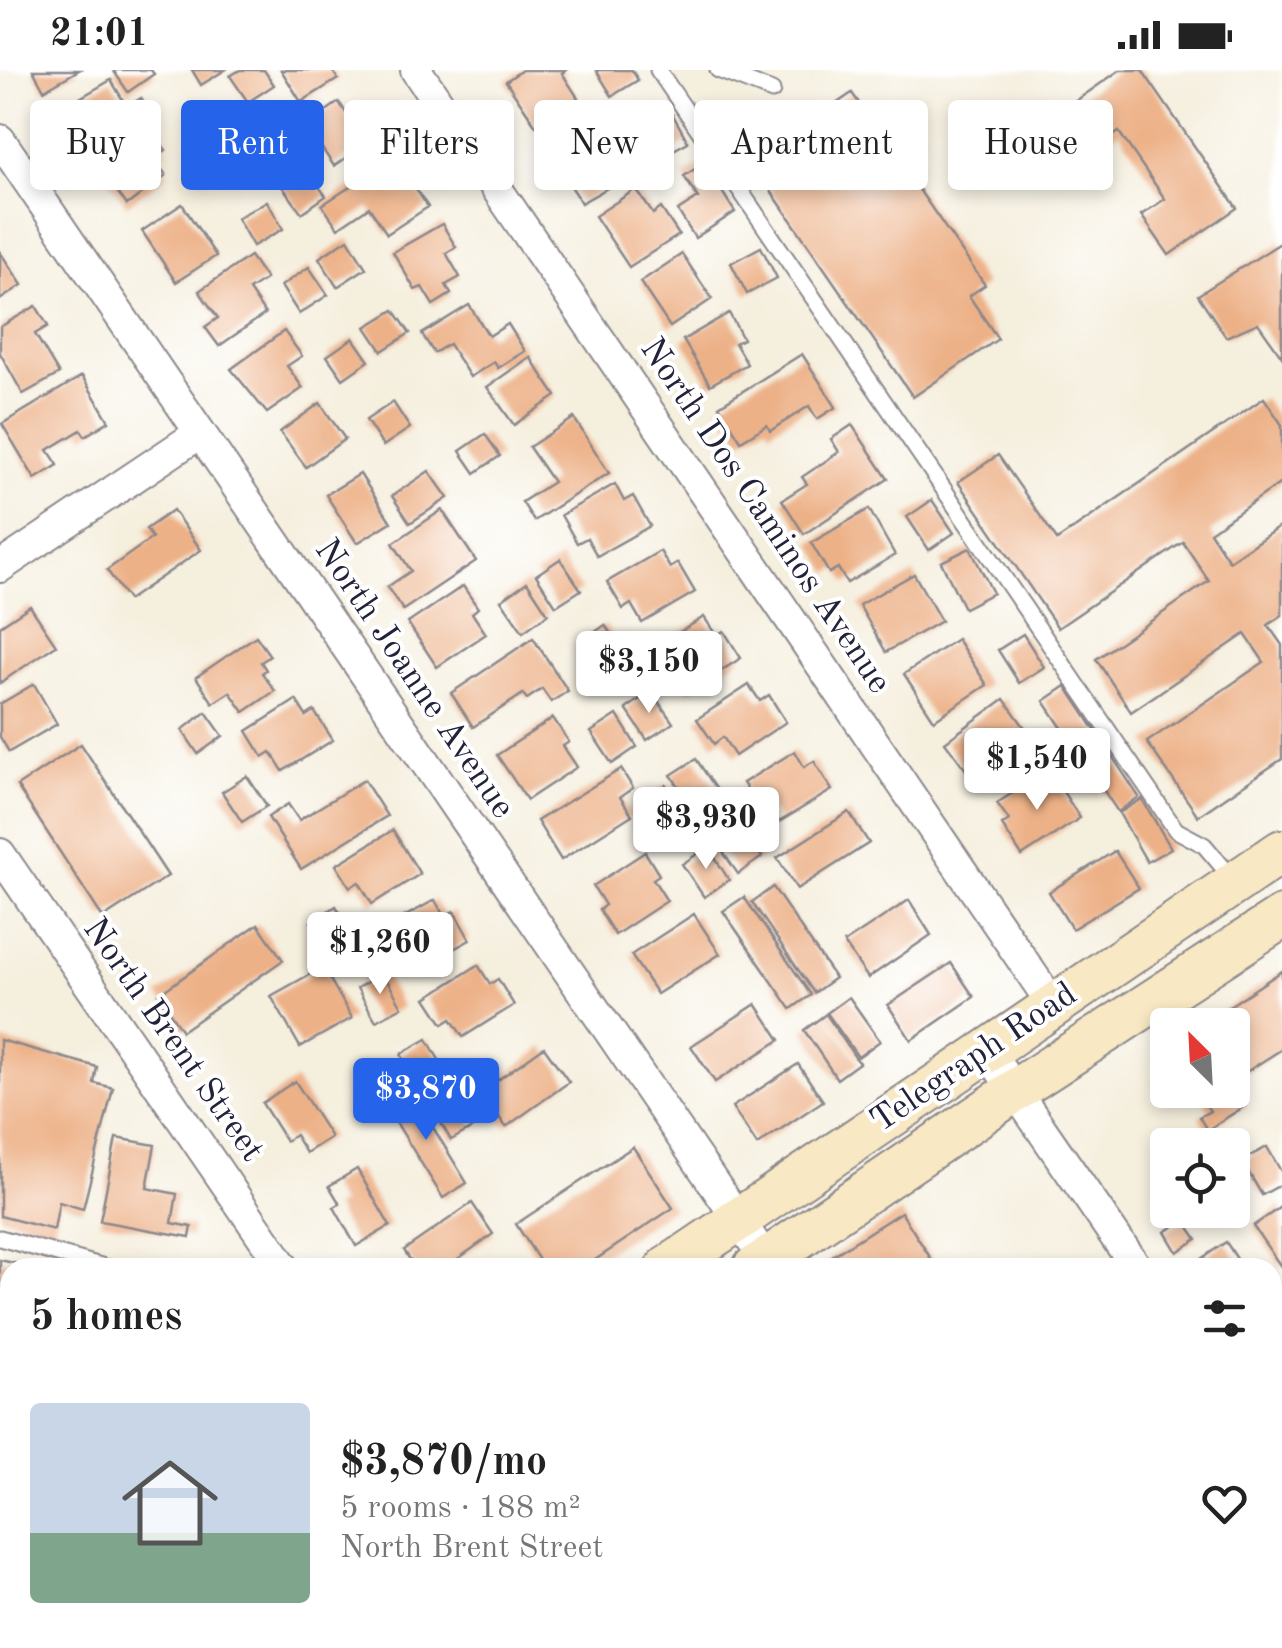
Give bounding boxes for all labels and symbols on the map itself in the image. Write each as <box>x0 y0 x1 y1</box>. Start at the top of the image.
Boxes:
street label: North Dos Caminos Avenue <box>633 332 897 700</box>
street label: North Joanne Avenue <box>308 533 520 825</box>
pin: $3,150 <box>568 631 730 716</box>
pin: $1,540 <box>956 728 1118 813</box>
pin: $3,930 <box>625 787 787 872</box>
street label: North Brent Street <box>76 912 270 1168</box>
pin: $1,260 <box>299 912 461 997</box>
street label: Telegraph Road <box>865 976 1083 1140</box>
north arrow <box>1150 1008 1250 1108</box>
pin: $3,870 <box>345 1058 507 1143</box>

